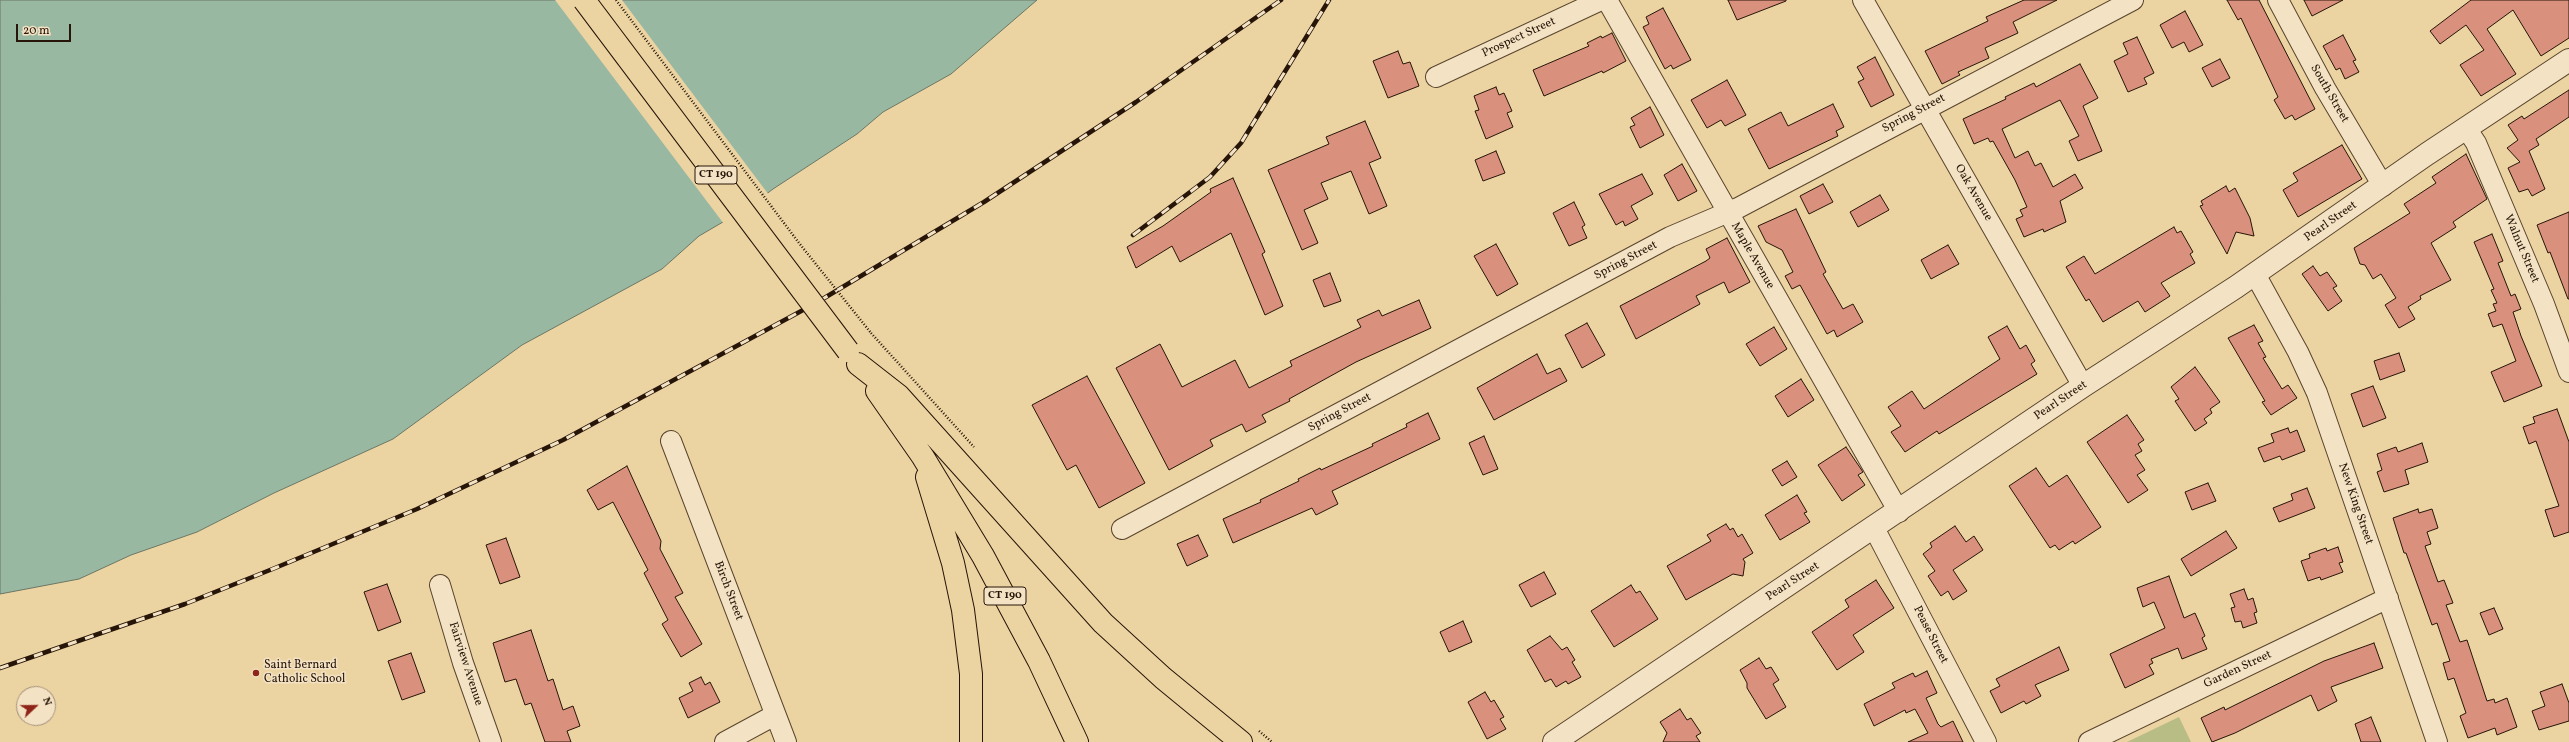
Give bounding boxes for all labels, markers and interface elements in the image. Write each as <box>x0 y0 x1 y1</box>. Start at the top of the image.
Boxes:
street label: Prospect Street <box>1480 15 1558 61</box>
scale bar <box>18 16 73 42</box>
text: 20 m <box>23 23 50 39</box>
street label: South Street <box>2307 62 2351 126</box>
street label: Spring Street <box>1880 91 1948 137</box>
street label: Oak Avenue <box>1951 162 1995 224</box>
road number: CT 190 <box>695 166 737 184</box>
street label: Pearl Street <box>2302 199 2360 245</box>
street label: Walnut Street <box>2500 213 2542 285</box>
street label: Maple Avenue <box>1727 220 1777 292</box>
street label: Spring Street <box>1592 238 1660 284</box>
street label: Pearl Street <box>2032 378 2090 424</box>
street label: Spring Street <box>1306 390 1374 436</box>
street label: New King Street <box>2334 461 2376 547</box>
street label: Birch Street <box>710 559 746 623</box>
street label: Pearl Street <box>1764 559 1822 605</box>
road number: CT 190 <box>984 587 1026 605</box>
street label: Pease Street <box>1909 604 1951 666</box>
street label: Fairview Avenue <box>445 620 485 708</box>
street label: Garden Street <box>2202 648 2274 692</box>
place label: Saint Bernard Catholic School <box>264 659 345 687</box>
marker: Saint Bernard Catholic School <box>251 668 261 678</box>
north arrow <box>16 686 56 726</box>
text: N <box>38 695 55 708</box>

